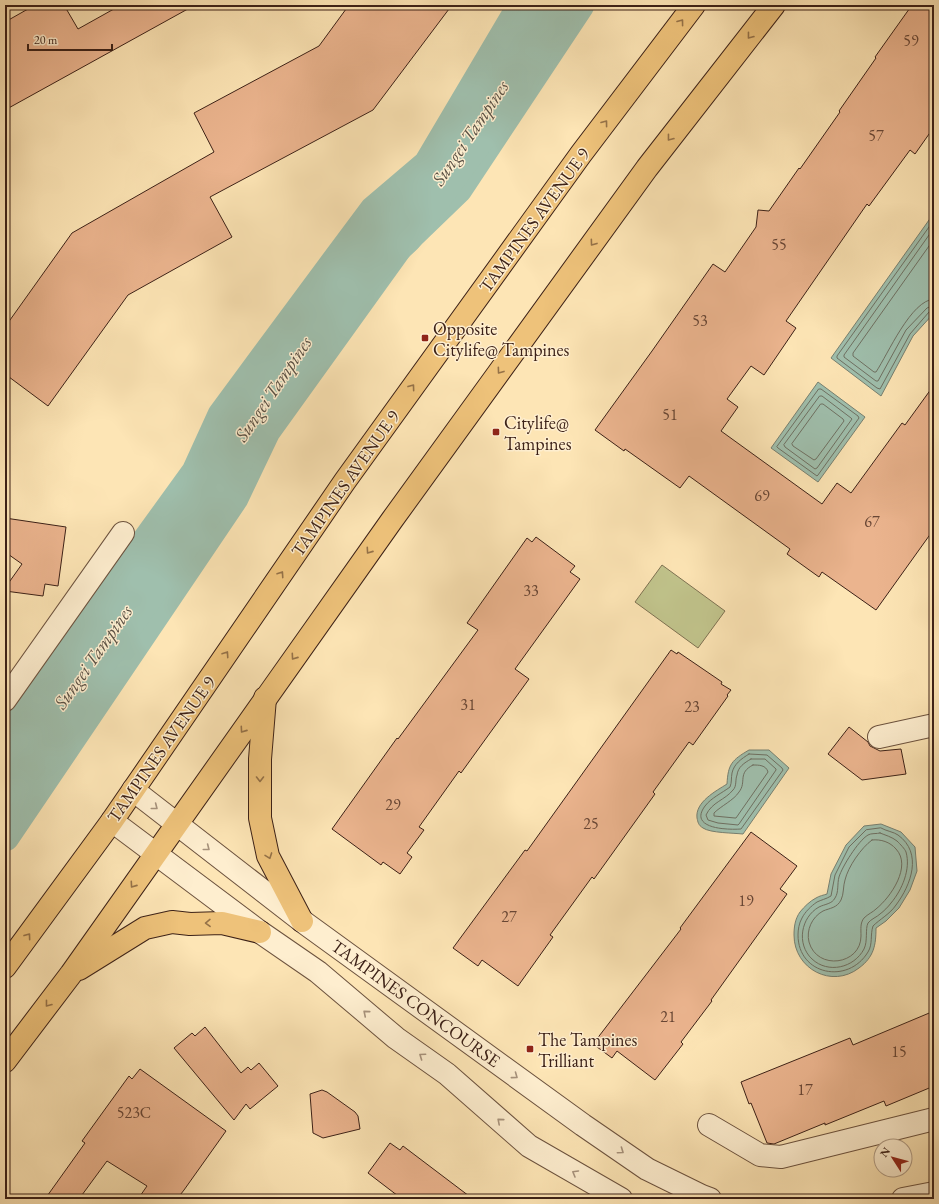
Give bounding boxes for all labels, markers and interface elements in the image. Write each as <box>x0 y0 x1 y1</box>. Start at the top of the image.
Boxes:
one-way arrow <box>676 20 683 27</box>
scale bar <box>28 26 112 52</box>
house number: 59 <box>903 30 919 51</box>
one-way arrow <box>748 31 755 38</box>
text: 20 m <box>34 32 58 48</box>
water label: Sungei Tampines <box>425 75 515 191</box>
one-way arrow <box>600 121 607 128</box>
house number: 57 <box>868 125 884 146</box>
one-way arrow <box>668 134 675 141</box>
street label: TAMPINES AVENUE 9 <box>474 143 595 297</box>
house number: 55 <box>771 234 787 255</box>
one-way arrow <box>591 238 598 245</box>
house number: 53 <box>692 310 708 331</box>
place label: Opposite Citylife@ Tampines <box>433 317 569 361</box>
water label: Sungei Tampines <box>228 331 318 447</box>
marker: Opposite Citylife@ Tampines <box>420 333 430 343</box>
one-way arrow <box>498 366 505 373</box>
one-way arrow <box>407 385 414 392</box>
house number: 51 <box>662 404 678 425</box>
street label: TAMPINES AVENUE 9 <box>286 405 404 561</box>
place label: Citylife@ Tampines <box>504 411 572 455</box>
marker: Citylife@ Tampines <box>491 427 501 437</box>
house number: 69 <box>754 485 770 506</box>
house number: 67 <box>864 511 880 532</box>
one-way arrow <box>367 547 374 554</box>
one-way arrow <box>276 571 284 578</box>
house number: 33 <box>523 580 539 601</box>
water label: Sungei Tampines <box>47 599 139 715</box>
one-way arrow <box>221 651 229 658</box>
one-way arrow <box>292 653 299 660</box>
street label: TAMPINES AVENUE 9 <box>102 671 220 827</box>
house number: 31 <box>460 694 476 715</box>
house number: 23 <box>684 696 700 717</box>
one-way arrow <box>240 726 248 733</box>
one-way arrow <box>256 776 264 782</box>
house number: 29 <box>385 794 401 815</box>
one-way arrow <box>150 803 157 810</box>
house number: 25 <box>583 813 599 834</box>
one-way arrow <box>203 843 210 850</box>
one-way arrow <box>265 853 273 860</box>
one-way arrow <box>131 881 138 888</box>
house number: 19 <box>738 890 754 911</box>
house number: 27 <box>501 906 517 927</box>
one-way arrow <box>205 919 211 927</box>
one-way arrow <box>23 933 31 940</box>
street label: TAMPINES CONCOURSE <box>327 934 505 1072</box>
one-way arrow <box>46 999 53 1006</box>
house number: 21 <box>660 1006 676 1027</box>
one-way arrow <box>364 1011 371 1018</box>
place label: The Tampines Trilliant <box>538 1028 638 1072</box>
house number: 15 <box>891 1041 907 1062</box>
marker: The Tampines Trilliant <box>525 1044 535 1054</box>
one-way arrow <box>419 1054 426 1061</box>
one-way arrow <box>511 1071 518 1078</box>
house number: 17 <box>797 1079 813 1100</box>
house number: 523C <box>117 1102 151 1123</box>
one-way arrow <box>497 1118 505 1125</box>
north arrow <box>873 1138 913 1178</box>
text: N <box>877 1144 893 1160</box>
one-way arrow <box>617 1146 624 1154</box>
one-way arrow <box>572 1170 580 1177</box>

